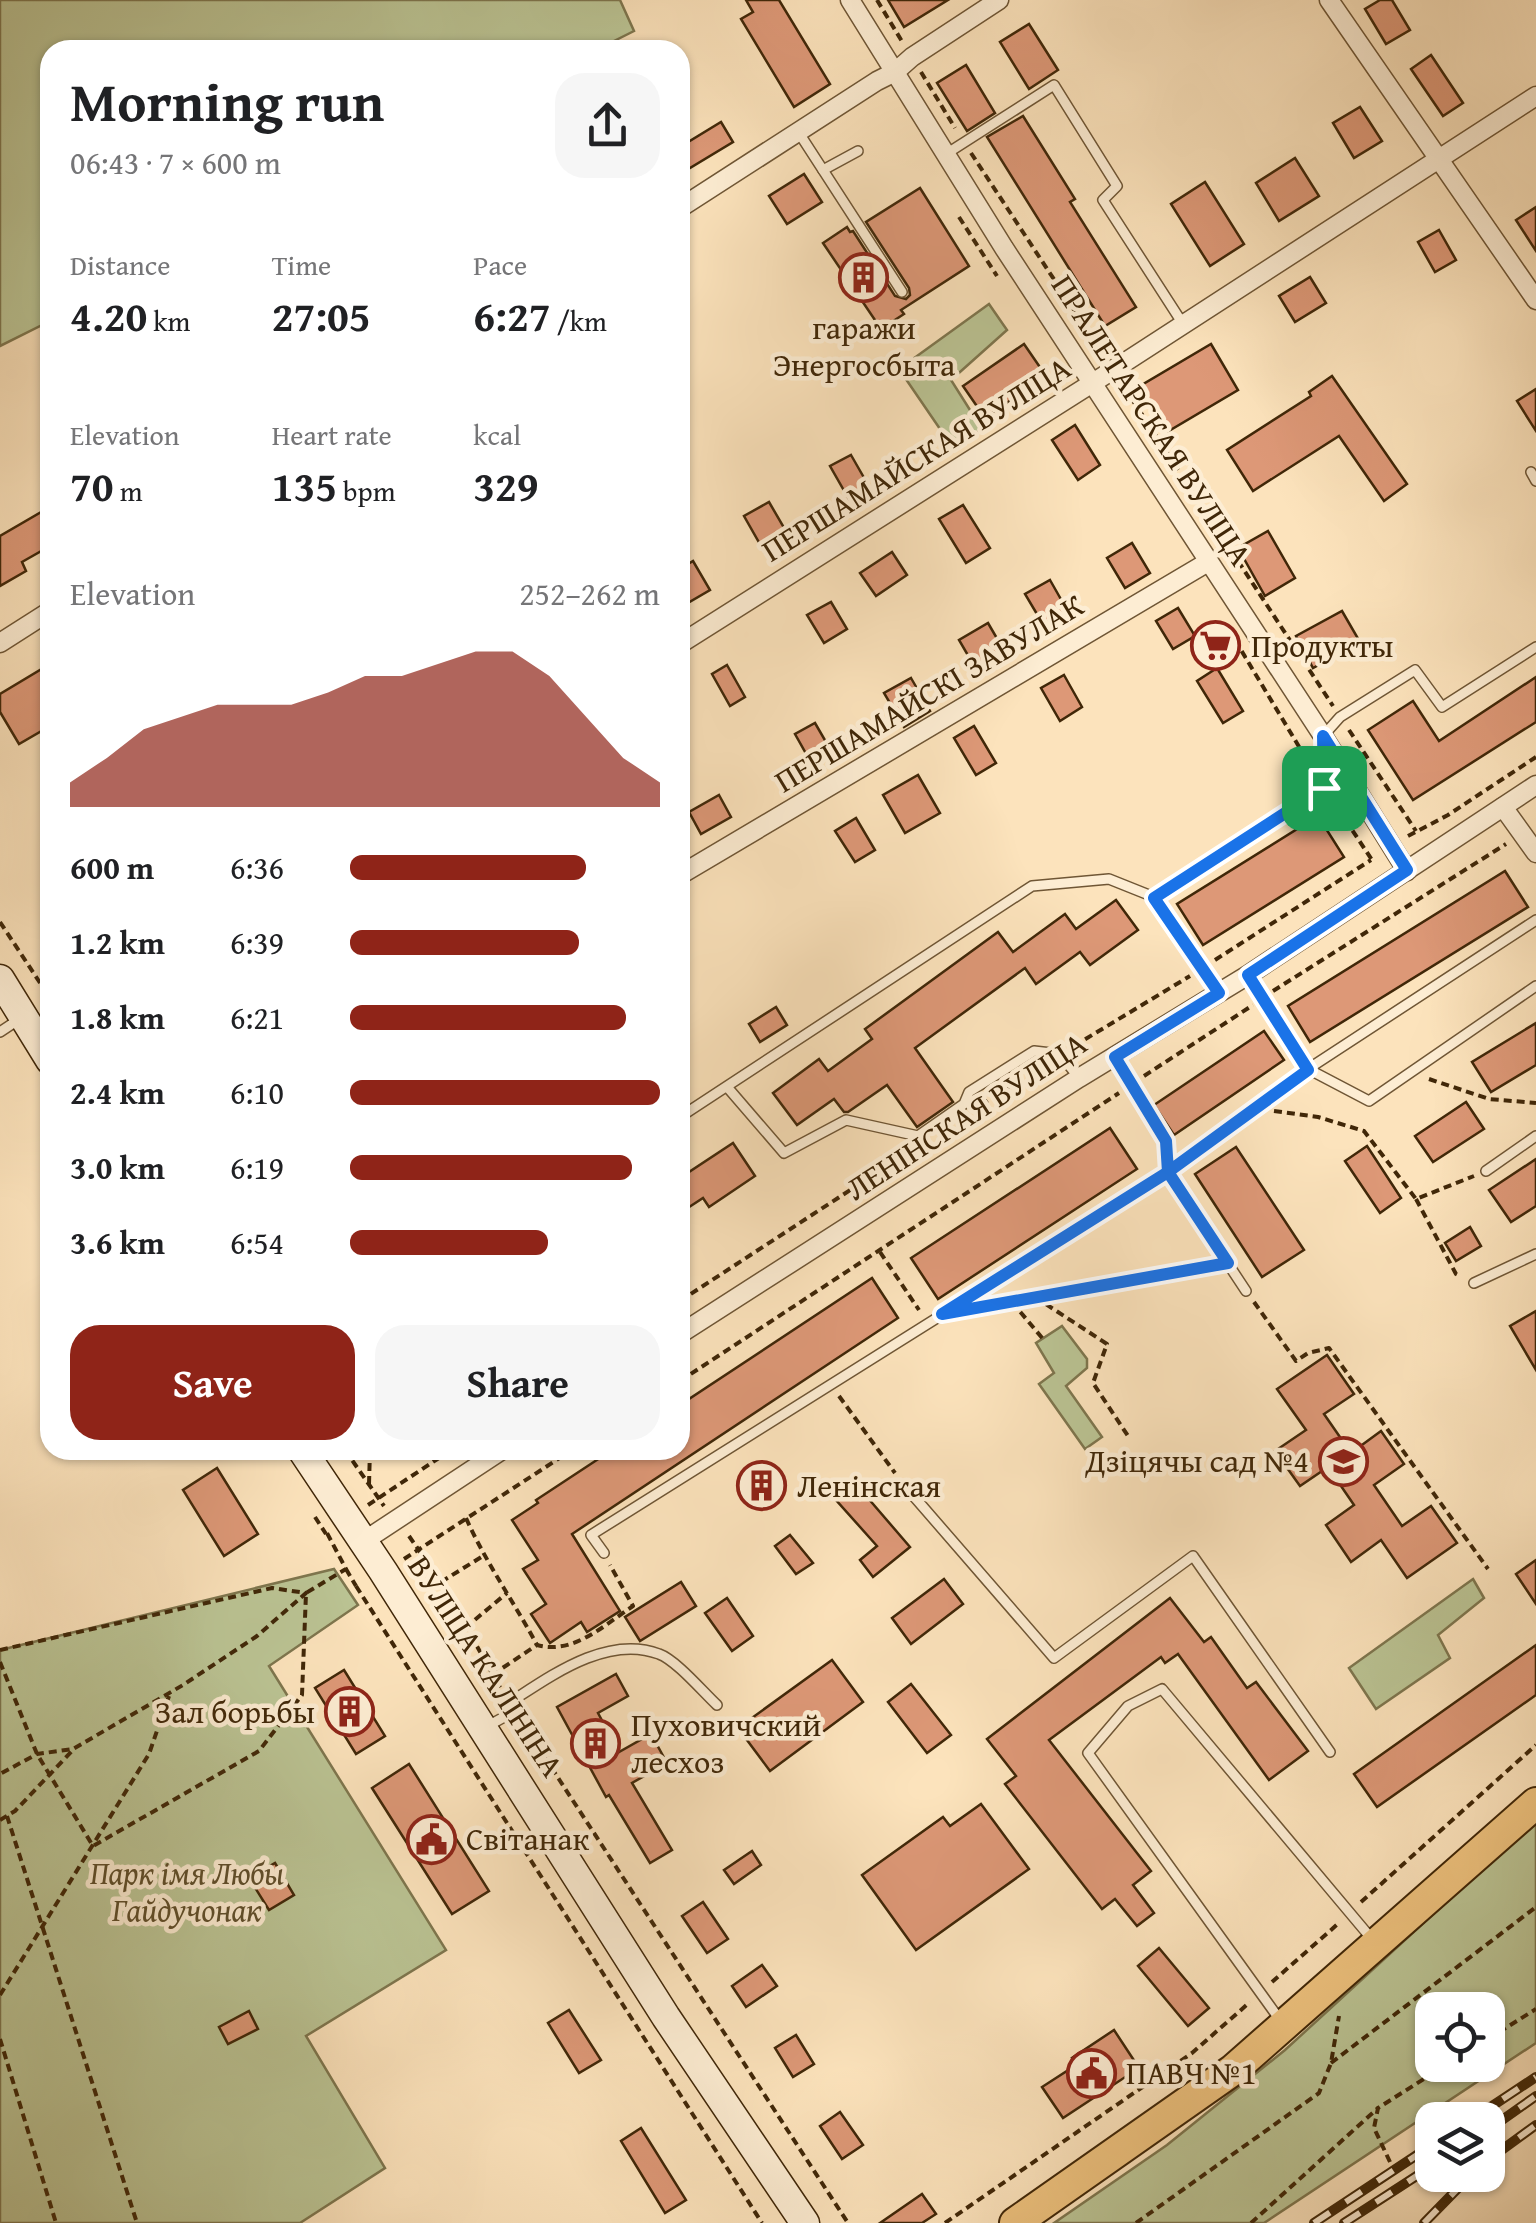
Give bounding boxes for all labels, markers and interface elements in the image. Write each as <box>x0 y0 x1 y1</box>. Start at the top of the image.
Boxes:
text: Morning run <box>70 61 384 141</box>
button: share <box>555 73 660 178</box>
text: 06:43 · 7 × 600 m <box>70 139 281 186</box>
text: Distance <box>70 244 170 285</box>
text: Time <box>272 244 331 285</box>
text: Pace <box>473 244 527 285</box>
building icon: гаражи Энергосбыта <box>838 252 890 304</box>
street label: ПРАЛЕТАРСКАЯ ВУЛІЦА <box>1041 265 1265 575</box>
text: 4.20 <box>70 285 147 346</box>
text: 27:05 <box>272 285 371 346</box>
text: 6:27 <box>473 285 550 346</box>
text: km <box>147 300 190 341</box>
text: /km <box>550 300 607 341</box>
place label: гаражи Энергосбыта <box>773 304 956 388</box>
street label: ПЕРШАМАЙСКАЯ ВУЛІЦА <box>752 344 1080 573</box>
text: Elevation <box>70 414 180 455</box>
text: Heart rate <box>272 414 392 455</box>
text: kcal <box>473 414 521 455</box>
text: 70 <box>70 455 114 516</box>
text: 135 <box>272 455 337 516</box>
text: 329 <box>473 455 539 516</box>
text: m <box>114 470 143 511</box>
text: bpm <box>337 470 396 511</box>
text: Elevation <box>70 570 195 617</box>
text: 252–262 m <box>519 570 660 617</box>
street label: ПЕРШАМАЙСКІ ЗАВУЛАК <box>765 581 1093 804</box>
supermarket icon: Продукты <box>1190 620 1242 672</box>
place label: Продукты <box>1251 622 1394 669</box>
pin <box>1282 746 1367 831</box>
icon: arrive <box>1297 761 1352 816</box>
text: 600 m <box>70 844 154 891</box>
text: 6:36 <box>230 844 284 891</box>
text: 1.2 km <box>70 919 165 966</box>
text: 6:39 <box>230 919 284 966</box>
text: 1.8 km <box>70 994 165 1041</box>
text: 6:21 <box>230 994 284 1041</box>
street label: ЛЕНІНСКАЯ ВУЛІЦА <box>836 1020 1096 1211</box>
text: 2.4 km <box>70 1069 165 1116</box>
text: 6:10 <box>230 1069 284 1116</box>
text: 3.0 km <box>70 1144 165 1191</box>
text: 6:19 <box>230 1144 284 1191</box>
text: 3.6 km <box>70 1219 165 1266</box>
text: 6:54 <box>230 1219 284 1266</box>
button: Save <box>70 1325 355 1440</box>
button: Share <box>375 1325 660 1440</box>
school or university icon: Дзіцячы сад №4 <box>1318 1435 1370 1487</box>
place label: Дзіцячы сад №4 <box>1084 1437 1309 1484</box>
building icon: Ленінская <box>736 1460 788 1512</box>
place label: Ленінская <box>797 1462 941 1509</box>
street label: ВУЛІЦА КАЛІНІНА <box>397 1546 576 1786</box>
building icon: Зал борьбы <box>324 1686 376 1738</box>
place label: Зал борьбы <box>155 1688 315 1735</box>
place label: Пуховичский лесхоз <box>631 1701 821 1785</box>
building icon: Пуховичский лесхоз <box>570 1717 622 1769</box>
public building icon: Світанак <box>405 1813 457 1865</box>
place label: Світанак <box>466 1815 589 1862</box>
park label: Парк імя Любы Гайдучонак <box>90 1849 284 1933</box>
map controls <box>1415 1992 1505 2192</box>
button: locate <box>1415 1992 1505 2082</box>
public building icon: ПАВЧ №1 <box>1065 2047 1117 2099</box>
place label: ПАВЧ №1 <box>1126 2049 1256 2096</box>
button: layers <box>1415 2102 1505 2192</box>

